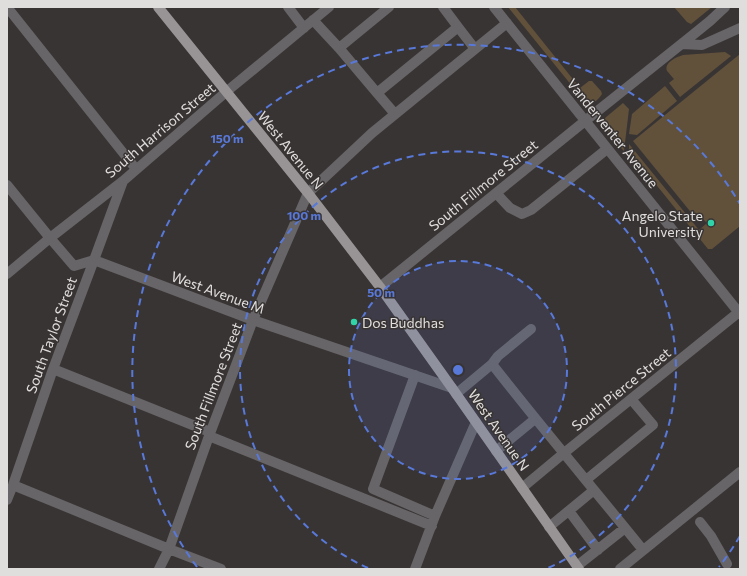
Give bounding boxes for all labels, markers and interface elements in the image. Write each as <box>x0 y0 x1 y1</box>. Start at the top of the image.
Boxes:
street label: Vanderventer Avenue <box>564 75 662 191</box>
street label: South Harrison Street <box>102 79 219 181</box>
street label: West Avenue N <box>254 108 328 192</box>
text: 150 m <box>210 131 244 145</box>
street label: South Fillmore Street <box>425 136 541 234</box>
place label: Angelo State University <box>622 207 703 240</box>
text: 100 m <box>287 208 321 222</box>
marker: Angelo State University <box>706 218 716 228</box>
street label: West Avenue M <box>169 267 267 317</box>
street label: South Taylor Street <box>22 274 80 396</box>
text: 50 m <box>367 285 395 299</box>
place label: Dos Buddhas <box>362 314 444 331</box>
marker: Dos Buddhas <box>349 317 359 327</box>
street label: South Fillmore Street <box>181 320 245 452</box>
street label: South Pierce Street <box>568 344 674 434</box>
centre of rings <box>451 363 465 377</box>
street label: West Avenue N <box>465 386 533 474</box>

